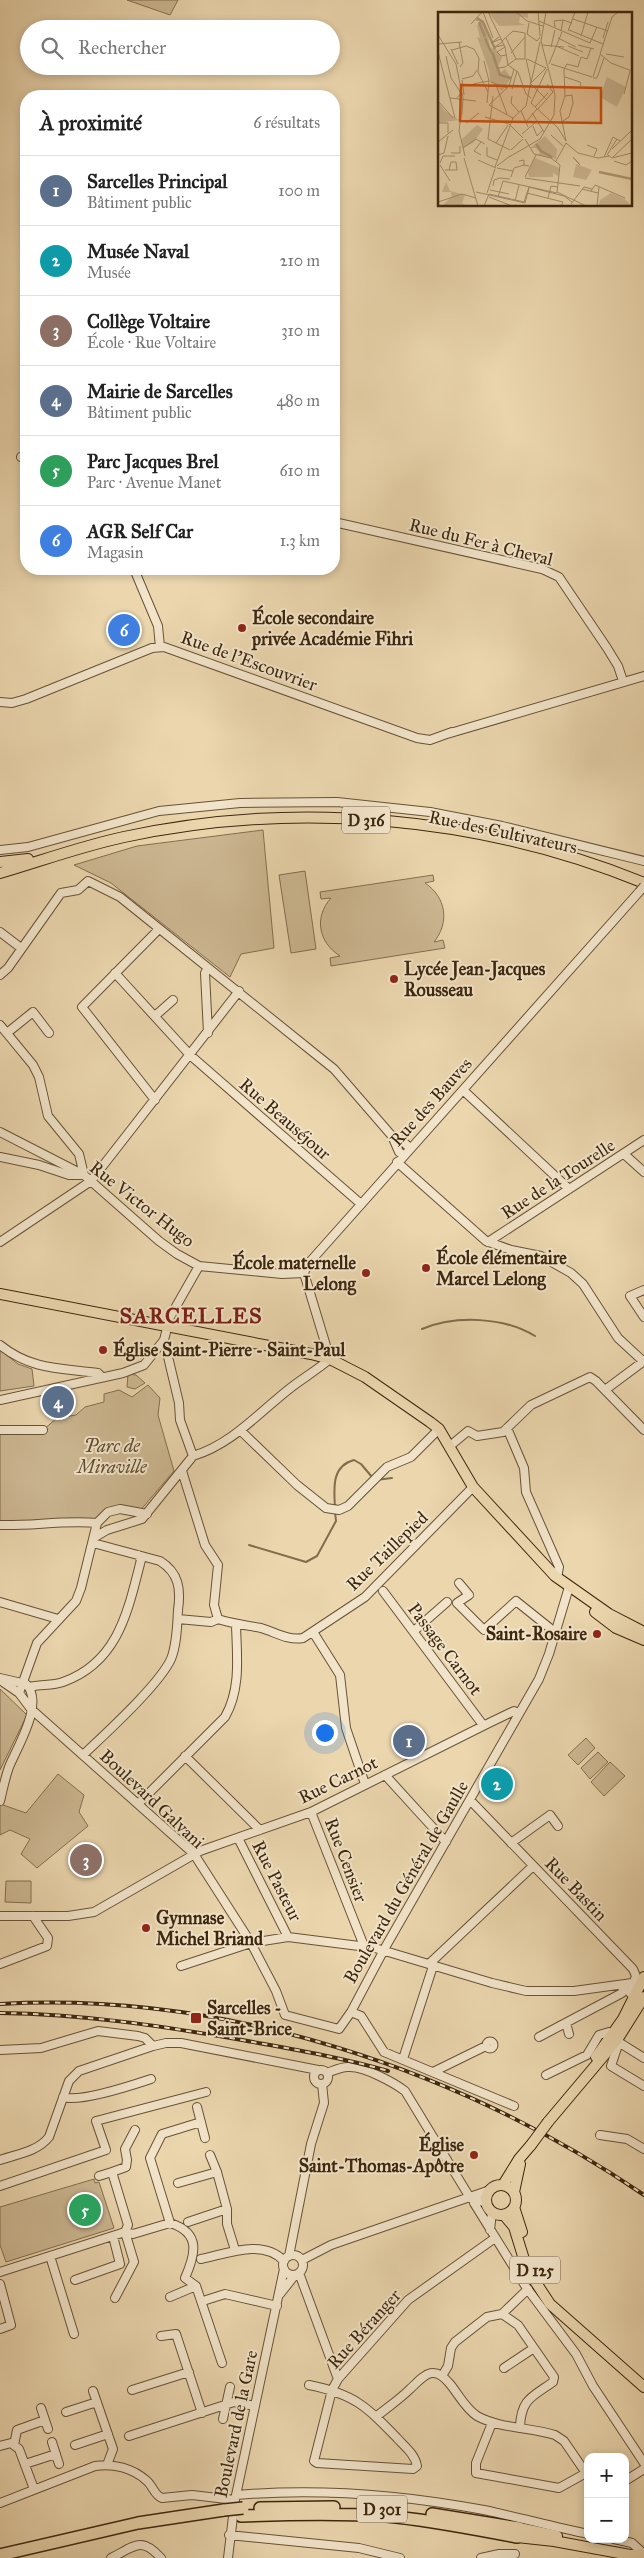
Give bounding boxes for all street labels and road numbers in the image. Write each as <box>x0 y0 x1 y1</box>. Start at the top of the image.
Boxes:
street label: Rue du Fer à Cheval <box>407 513 555 571</box>
street label: Rue de l'Escouvrier <box>178 626 320 696</box>
road number: D 316 <box>342 806 390 834</box>
street label: Rue des Cultivateurs <box>427 806 579 858</box>
street label: Rue des Bauves <box>385 1053 477 1151</box>
street label: Rue Beauséjour <box>235 1073 335 1165</box>
street label: Rue de la Tourelle <box>497 1134 619 1224</box>
street label: Rue Victor Hugo <box>85 1156 199 1253</box>
street label: Rue Taillepied <box>342 1507 432 1595</box>
street label: Passage Carnot <box>402 1598 487 1701</box>
street label: Boulevard Galvani <box>95 1745 209 1853</box>
street label: Rue Carnot <box>295 1751 382 1809</box>
street label: Boulevard du Général de Gaulle <box>339 1777 473 1987</box>
street label: Rue Censier <box>320 1815 372 1906</box>
street label: Rue Pasteur <box>247 1837 307 1925</box>
street label: Rue Bastin <box>540 1852 612 1926</box>
road number: D 125 <box>510 2256 560 2284</box>
street label: Rue Béranger <box>322 2284 406 2374</box>
street label: Boulevard de la Gare <box>210 2348 262 2500</box>
road number: D 301 <box>357 2496 407 2522</box>

